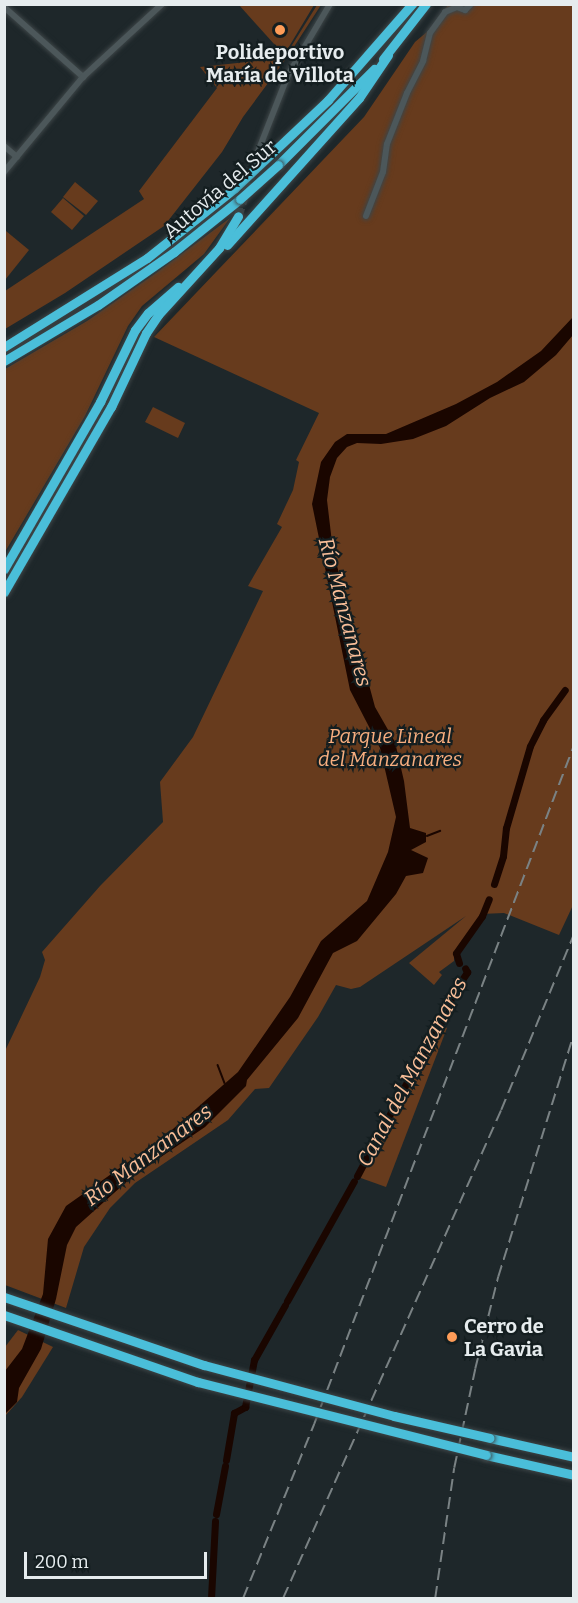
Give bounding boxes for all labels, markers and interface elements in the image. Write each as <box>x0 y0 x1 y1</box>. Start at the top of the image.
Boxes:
marker: Polideportivo María de Villota <box>273 23 287 37</box>
place label: Polideportivo María de Villota <box>206 40 354 87</box>
street label: Autovía del Sur <box>158 135 282 243</box>
water label: Río Manzanares <box>313 535 377 689</box>
park label: Parque Lineal del Manzanares <box>318 725 462 772</box>
water label: Canal del Manzanares <box>351 973 473 1171</box>
water label: Río Manzanares <box>79 1099 217 1211</box>
place label: Cerro de La Gavia <box>464 1314 544 1361</box>
marker: Cerro de La Gavia <box>445 1330 459 1344</box>
scale bar <box>27 1540 210 1578</box>
text: 200 m <box>35 1551 89 1573</box>

